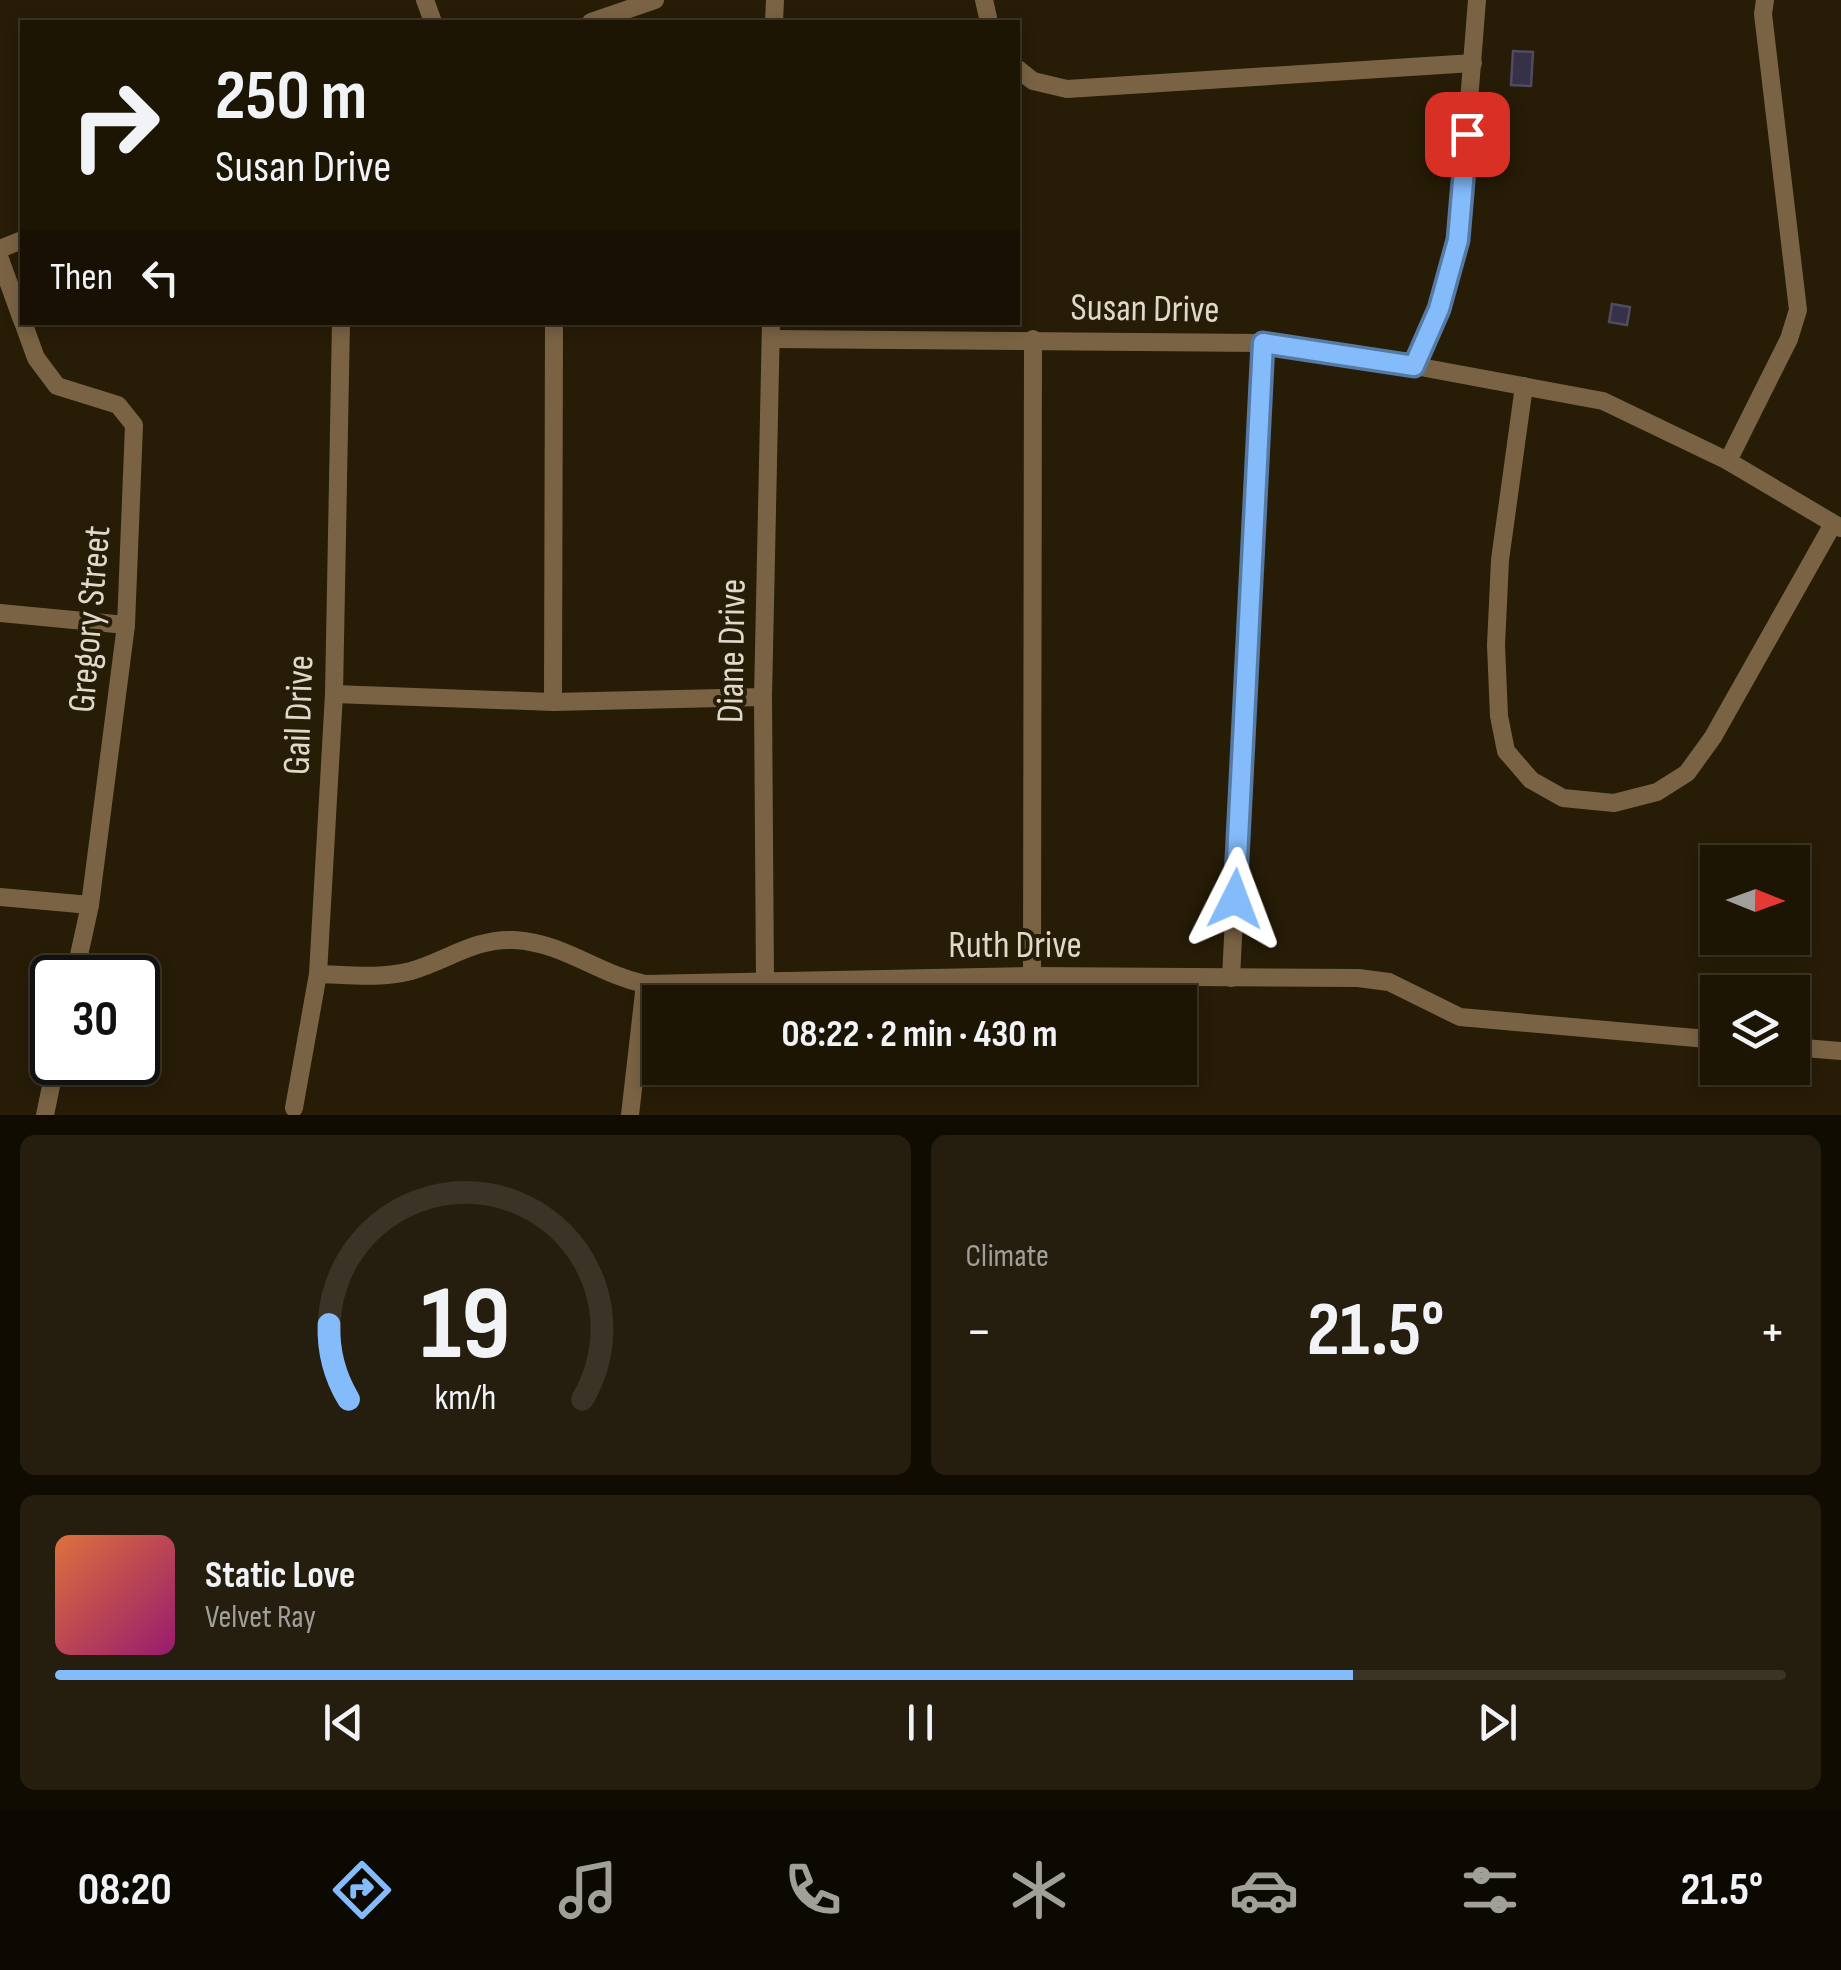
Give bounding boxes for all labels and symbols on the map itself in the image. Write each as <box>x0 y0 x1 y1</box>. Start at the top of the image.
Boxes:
pin <box>1425 92 1510 177</box>
street label: Susan Drive <box>1070 285 1220 333</box>
street label: Gregory Street <box>59 524 121 714</box>
street label: Diane Drive <box>708 578 756 724</box>
street label: Gail Drive <box>274 654 324 776</box>
north arrow <box>1700 845 1810 955</box>
position arrow <box>1183 847 1287 951</box>
street label: Ruth Drive <box>948 923 1082 968</box>
speed limit sign: 30 <box>30 955 160 1085</box>

